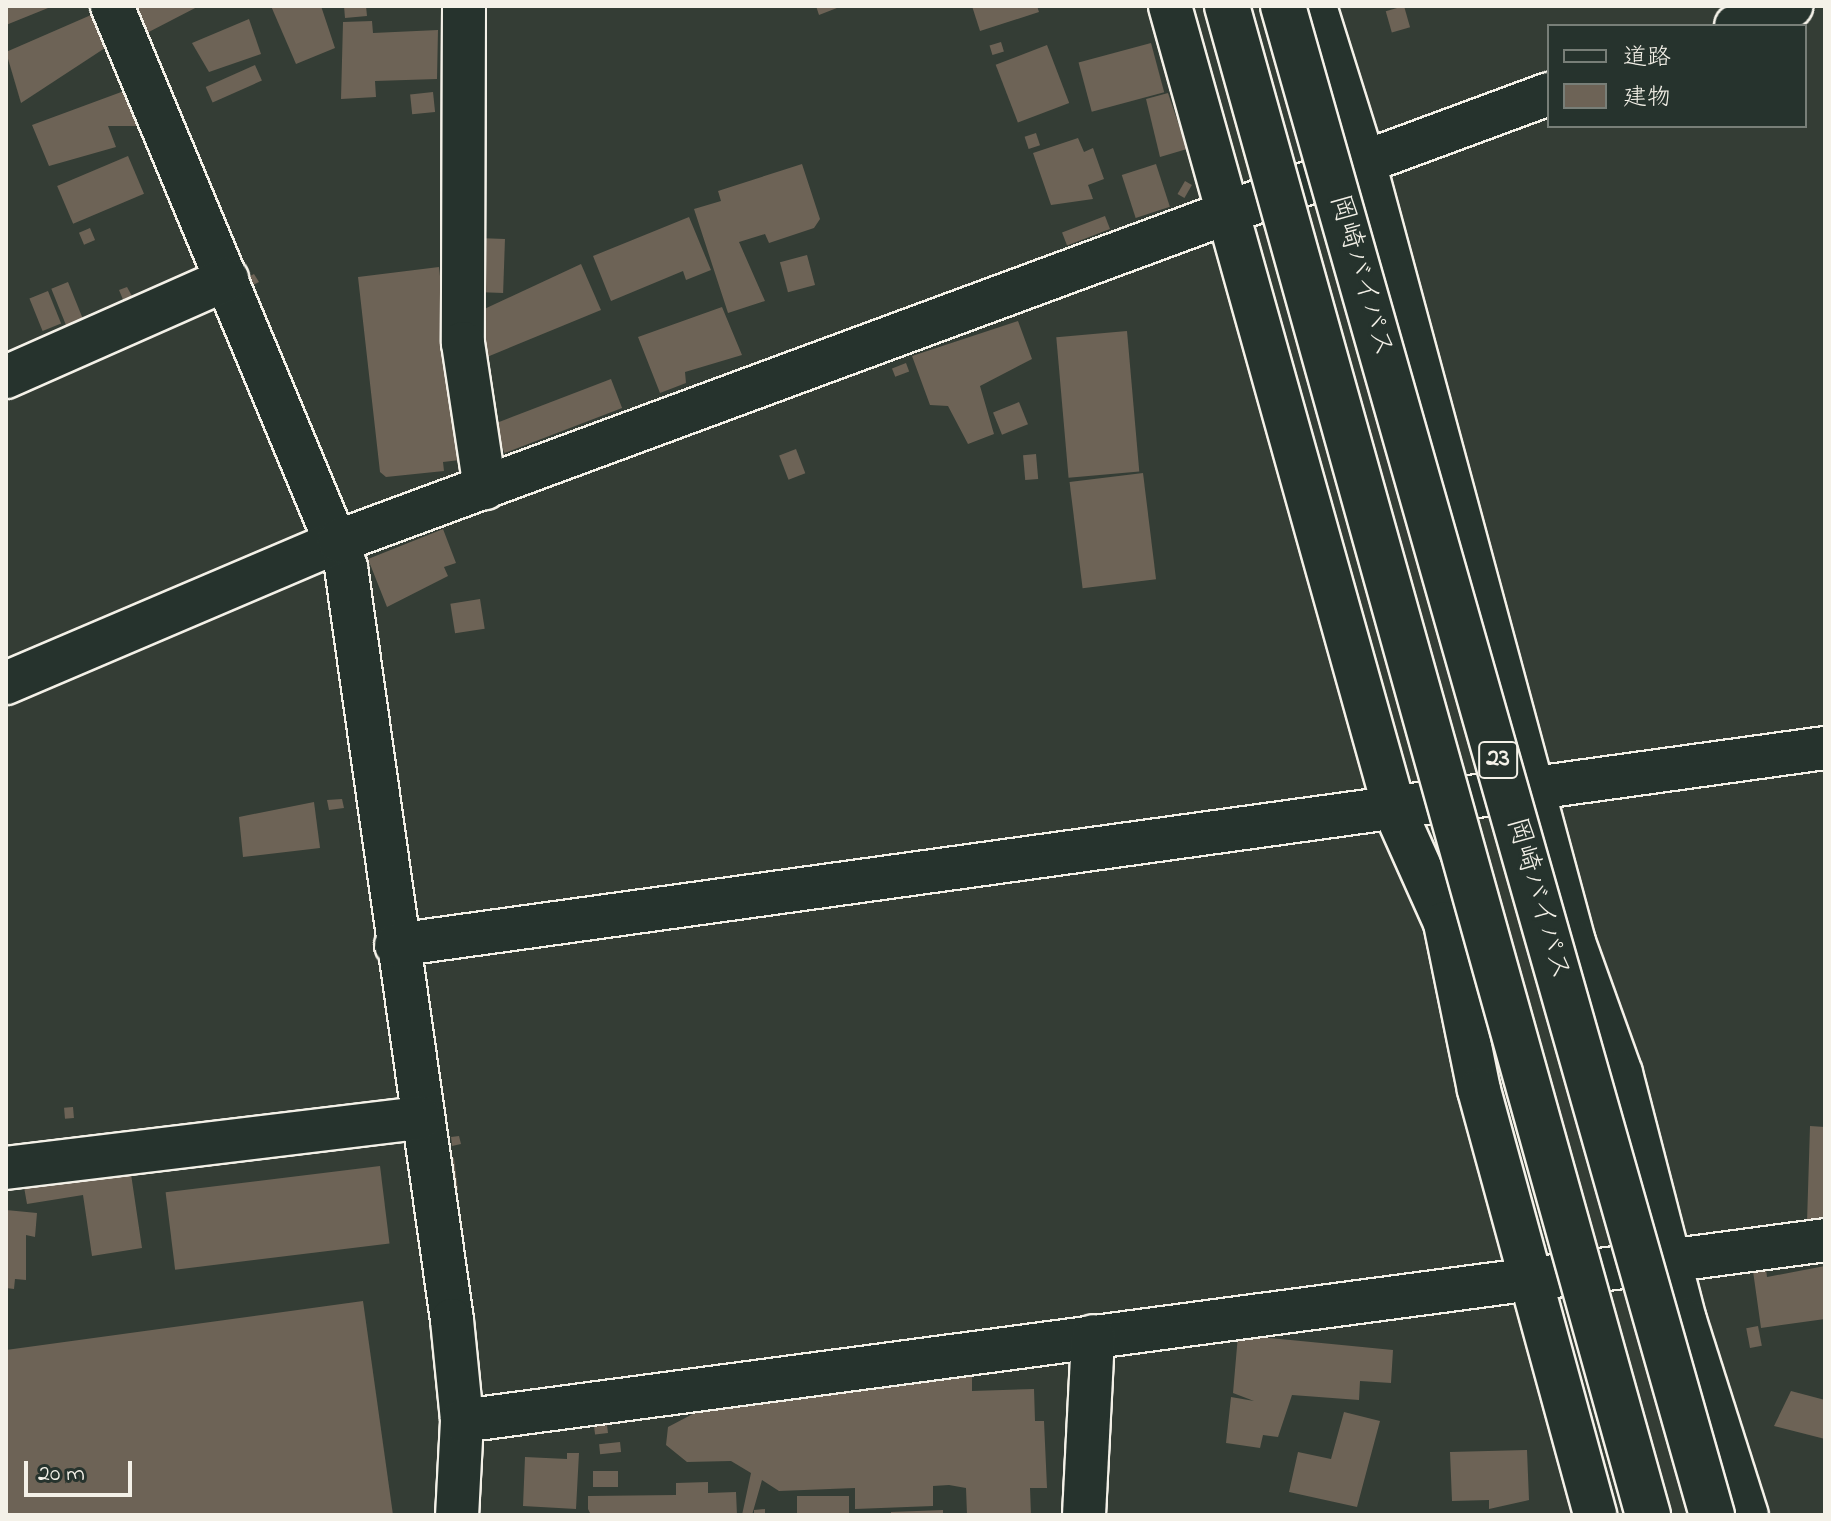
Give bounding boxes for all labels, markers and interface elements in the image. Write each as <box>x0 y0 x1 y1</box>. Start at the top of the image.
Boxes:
legend <box>1547 24 1807 128</box>
text: 道路 <box>1623 41 1671 76</box>
text: 建物 <box>1623 81 1671 116</box>
street label: 岡崎バイパス <box>1321 191 1399 361</box>
road number: 23 <box>1478 738 1518 782</box>
street label: 岡崎バイパス <box>1498 814 1576 984</box>
scale bar <box>28 1445 136 1495</box>
text: 20 m <box>38 1457 85 1492</box>

